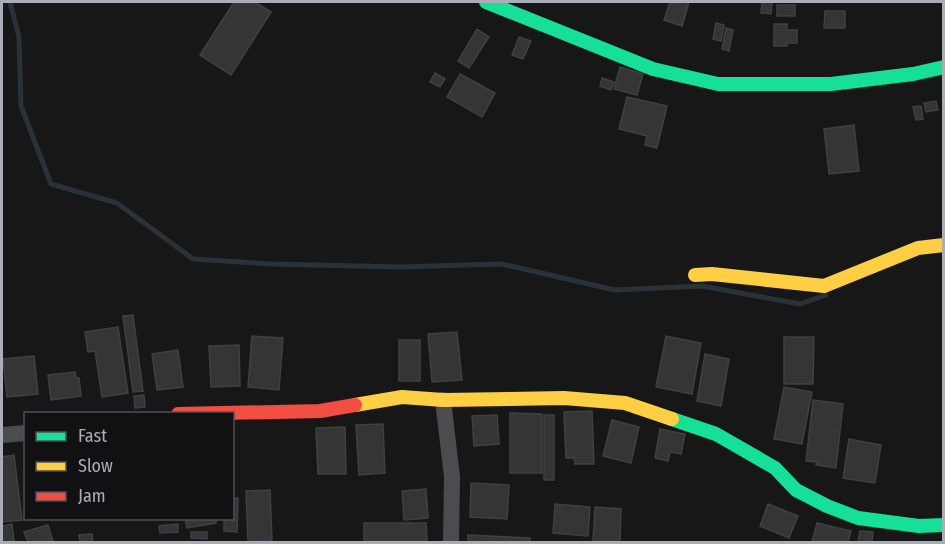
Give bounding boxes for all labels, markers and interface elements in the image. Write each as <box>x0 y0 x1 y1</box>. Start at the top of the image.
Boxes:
legend <box>24 412 234 520</box>
text: Fast <box>78 425 107 447</box>
text: Slow <box>78 455 113 477</box>
text: Jam <box>78 485 106 507</box>

